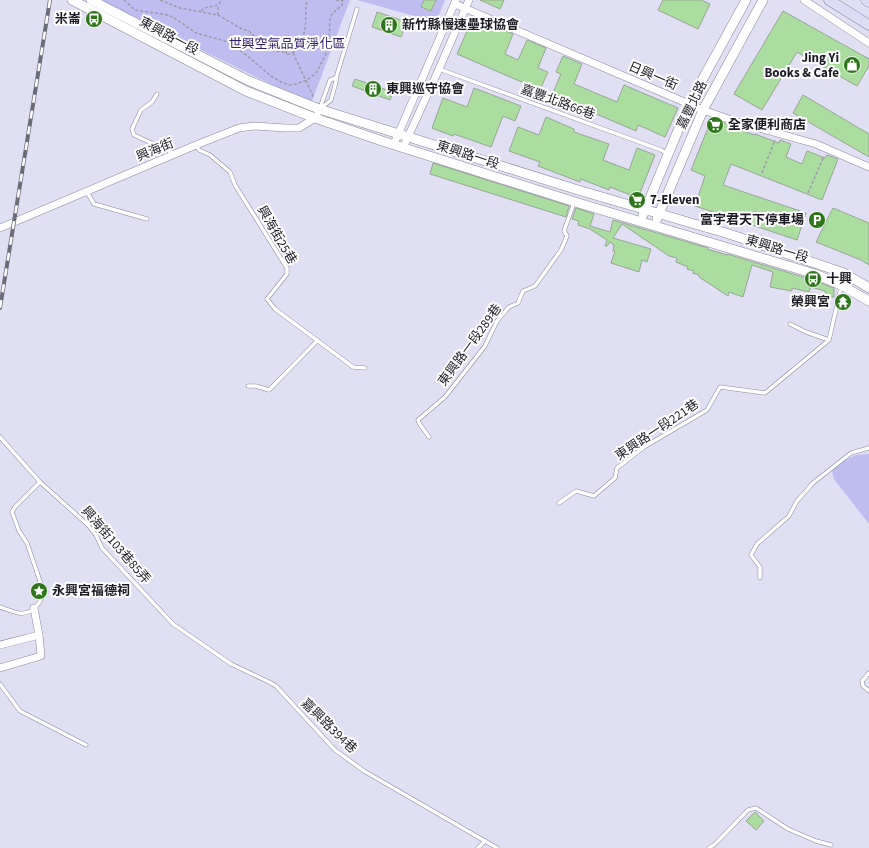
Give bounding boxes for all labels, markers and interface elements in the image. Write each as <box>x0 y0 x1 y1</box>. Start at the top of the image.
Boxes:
bus stop icon: 米崙 <box>84 9 104 29</box>
place label: 米崙 <box>55 10 81 28</box>
street label: 東興路一段 <box>136 13 202 59</box>
building icon: 新竹縣慢速壘球協會 <box>379 15 399 35</box>
place label: 新竹縣慢速壘球協會 <box>402 16 520 34</box>
park label: 世興空氣品質淨化區 <box>228 35 346 53</box>
place label: Jing Yi Books & Cafe <box>764 49 839 82</box>
shop icon: Jing Yi Books & Cafe <box>842 55 862 75</box>
street label: 日興一街 <box>626 58 680 94</box>
street label: 嘉豐北路 <box>673 78 711 132</box>
building icon: 東興巡守協會 <box>363 79 383 99</box>
place label: 東興巡守協會 <box>386 80 465 98</box>
street label: 嘉豐北路66巷 <box>518 80 598 124</box>
supermarket icon: 全家便利商店 <box>705 115 725 135</box>
place label: 全家便利商店 <box>728 116 806 134</box>
street label: 興海街 <box>134 134 176 166</box>
street label: 東興路一段 <box>434 136 502 174</box>
supermarket icon: 7-Eleven <box>627 190 647 210</box>
place label: 7-Eleven <box>650 191 700 209</box>
street label: 興海街25巷 <box>253 202 301 268</box>
parking icon: 富宇君天下停車場 <box>807 210 827 230</box>
place label: 富宇君天下停車場 <box>700 211 804 229</box>
street label: 東興路一段 <box>743 231 811 267</box>
bus stop icon: 十興 <box>803 269 823 289</box>
place label: 十興 <box>826 270 852 288</box>
temple icon: 榮興宮 <box>833 292 853 312</box>
place label: 榮興宮 <box>791 293 830 311</box>
street label: 東興路一段289巷 <box>434 300 506 390</box>
street label: 東興路一段221巷 <box>612 395 702 465</box>
street label: 興海街103巷85弄 <box>77 502 155 588</box>
place icon: 永興宮福德祠 <box>29 581 49 601</box>
place label: 永興宮福德祠 <box>52 582 130 600</box>
street label: 嘉興路394巷 <box>297 695 361 757</box>

